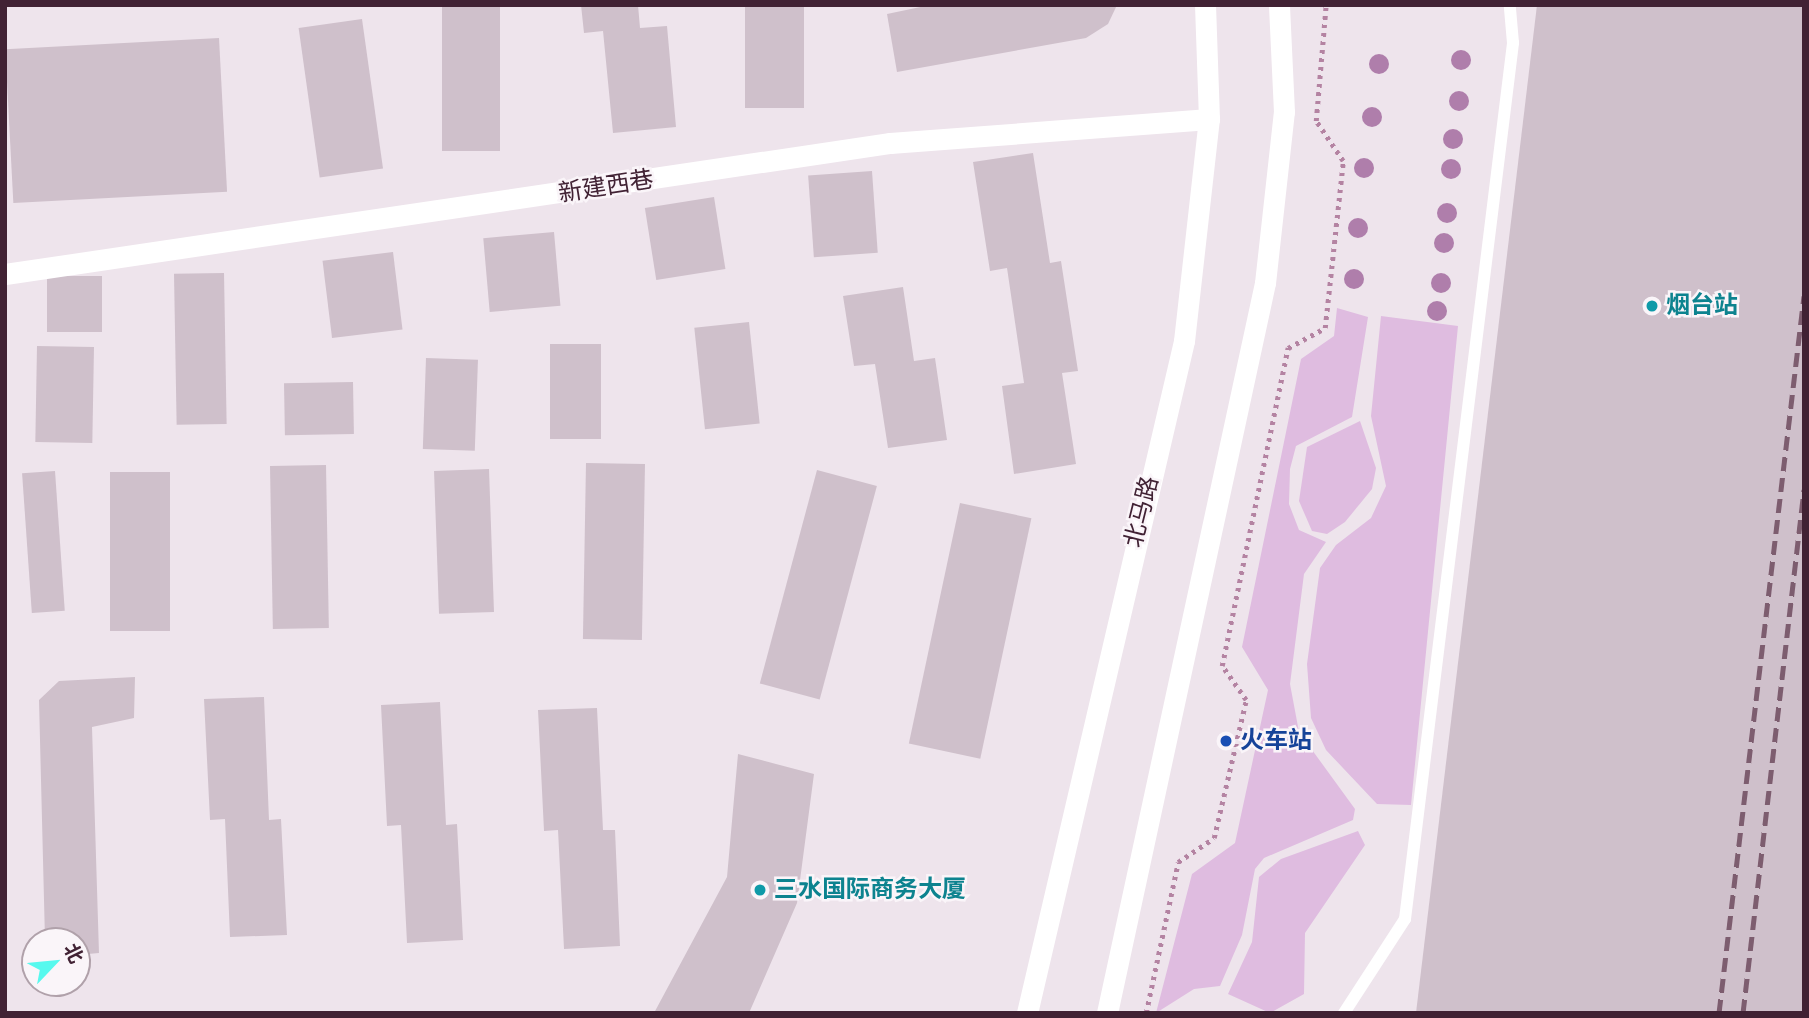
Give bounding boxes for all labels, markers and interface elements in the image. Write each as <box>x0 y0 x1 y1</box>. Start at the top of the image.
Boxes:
street label: 新建西巷 <box>556 165 656 209</box>
place label: 烟台站 <box>1666 292 1738 320</box>
marker: 烟台站 <box>1644 298 1660 314</box>
street label: 北马路 <box>1119 474 1165 550</box>
place label: 火车站 <box>1240 727 1312 755</box>
marker: 火车站 <box>1218 733 1234 749</box>
place label: 三水国际商务大厦 <box>774 876 966 904</box>
marker: 三水国际商务大厦 <box>752 882 768 898</box>
north arrow <box>21 927 91 997</box>
text: 北 <box>59 940 88 967</box>

